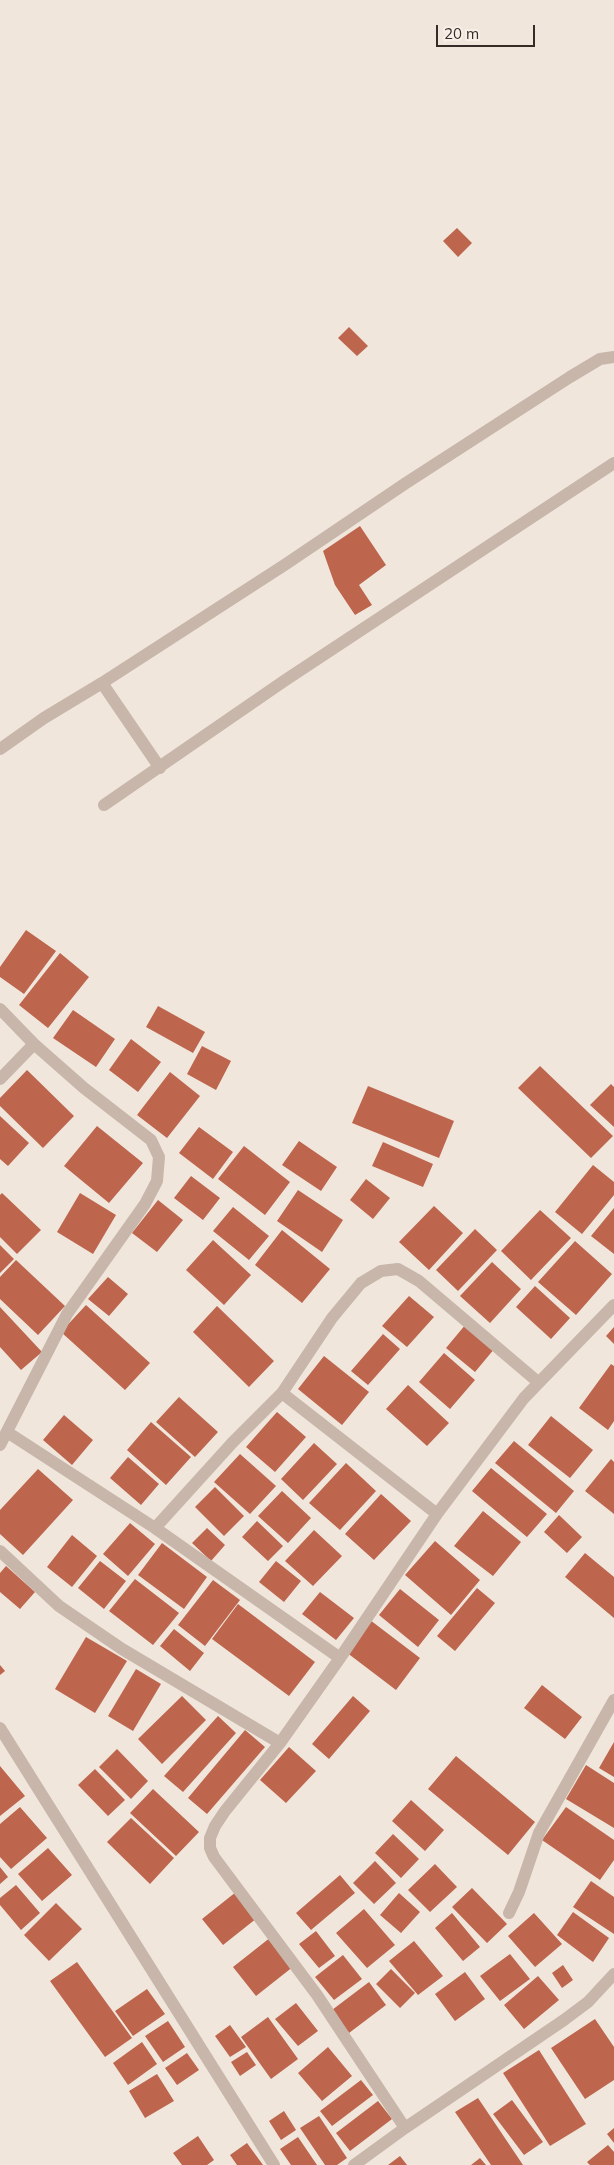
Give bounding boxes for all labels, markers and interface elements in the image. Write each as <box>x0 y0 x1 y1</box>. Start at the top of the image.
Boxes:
scale bar <box>439 15 538 47</box>
text: 20 m <box>444 24 479 43</box>

